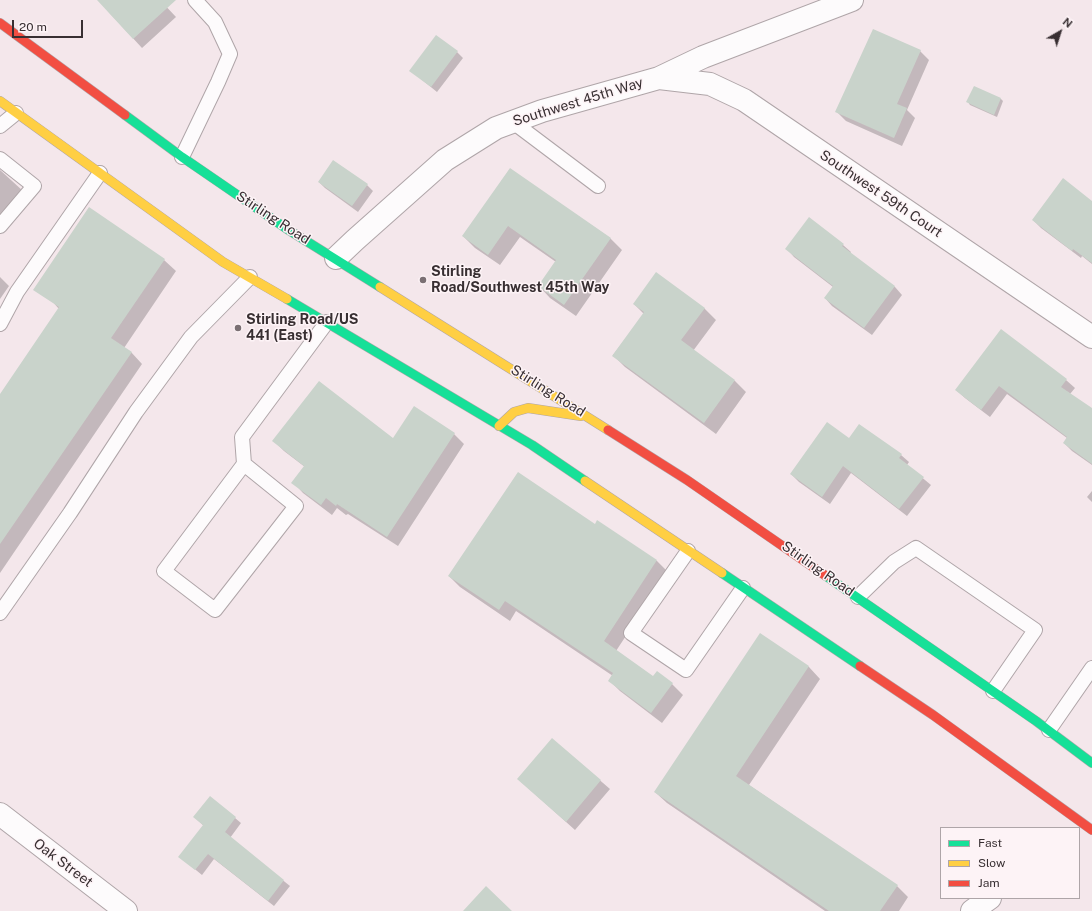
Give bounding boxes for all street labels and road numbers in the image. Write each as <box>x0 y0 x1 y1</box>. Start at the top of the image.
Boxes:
street label: Southwest 45th Way <box>511 74 645 130</box>
street label: Southwest 59th Court <box>817 147 945 241</box>
street label: Stirling Road <box>233 188 313 248</box>
street label: Stirling Road <box>508 361 588 421</box>
street label: Stirling Road <box>779 538 857 600</box>
street label: Oak Street <box>30 835 96 891</box>

